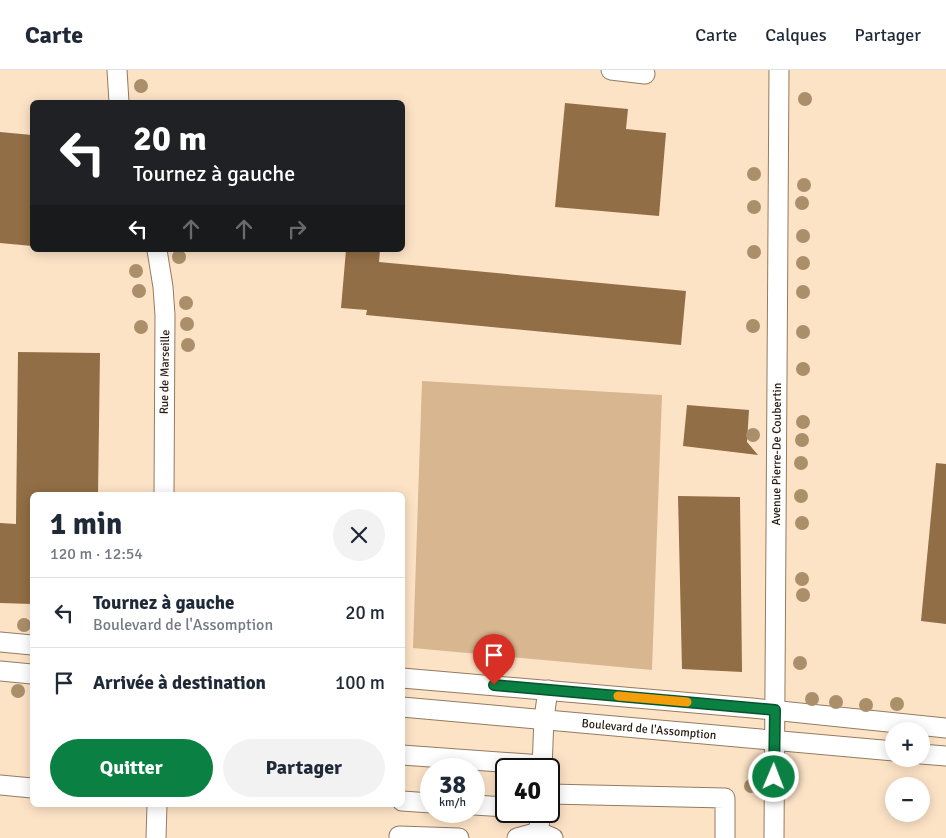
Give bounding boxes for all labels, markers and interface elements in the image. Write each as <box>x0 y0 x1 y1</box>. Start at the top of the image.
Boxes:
text: Carte <box>25 20 83 50</box>
text: Carte <box>695 24 737 46</box>
text: Calques <box>765 24 827 46</box>
text: Partager <box>855 24 921 46</box>
text: 20 m <box>133 117 207 160</box>
icon: left <box>50 120 115 185</box>
text: Tournez à gauche <box>133 160 295 187</box>
icon: left <box>124 215 152 243</box>
icon: ahead <box>177 215 205 243</box>
icon: ahead <box>230 215 258 243</box>
icon: right <box>283 215 311 243</box>
street label: Rue de Marseille <box>157 330 173 414</box>
street label: Avenue Pierre-De Coubertin <box>769 383 784 525</box>
text: 1 min <box>50 506 122 543</box>
button: close <box>333 509 385 561</box>
text: 120 m · 12:54 <box>50 544 143 564</box>
text: Tournez à gauche <box>93 591 234 615</box>
icon: left <box>50 599 78 627</box>
text: 20 m <box>345 601 385 625</box>
text: Boulevard de l'Assomption <box>93 615 273 635</box>
pin <box>473 634 515 685</box>
icon: arrive <box>480 641 508 669</box>
icon: arrive <box>50 669 78 697</box>
text: Arrivée à destination <box>93 671 266 695</box>
text: 100 m <box>335 671 385 695</box>
street label: Boulevard de l'Assomption <box>581 716 717 743</box>
map controls <box>885 722 930 822</box>
button: + <box>885 722 930 767</box>
button: Quitter <box>50 739 213 797</box>
button: Partager <box>223 739 385 797</box>
position arrow <box>747 750 799 802</box>
speed limit sign: 40 <box>495 758 560 823</box>
text: 38 <box>439 769 466 800</box>
button: − <box>885 777 930 822</box>
text: km/h <box>439 795 466 810</box>

